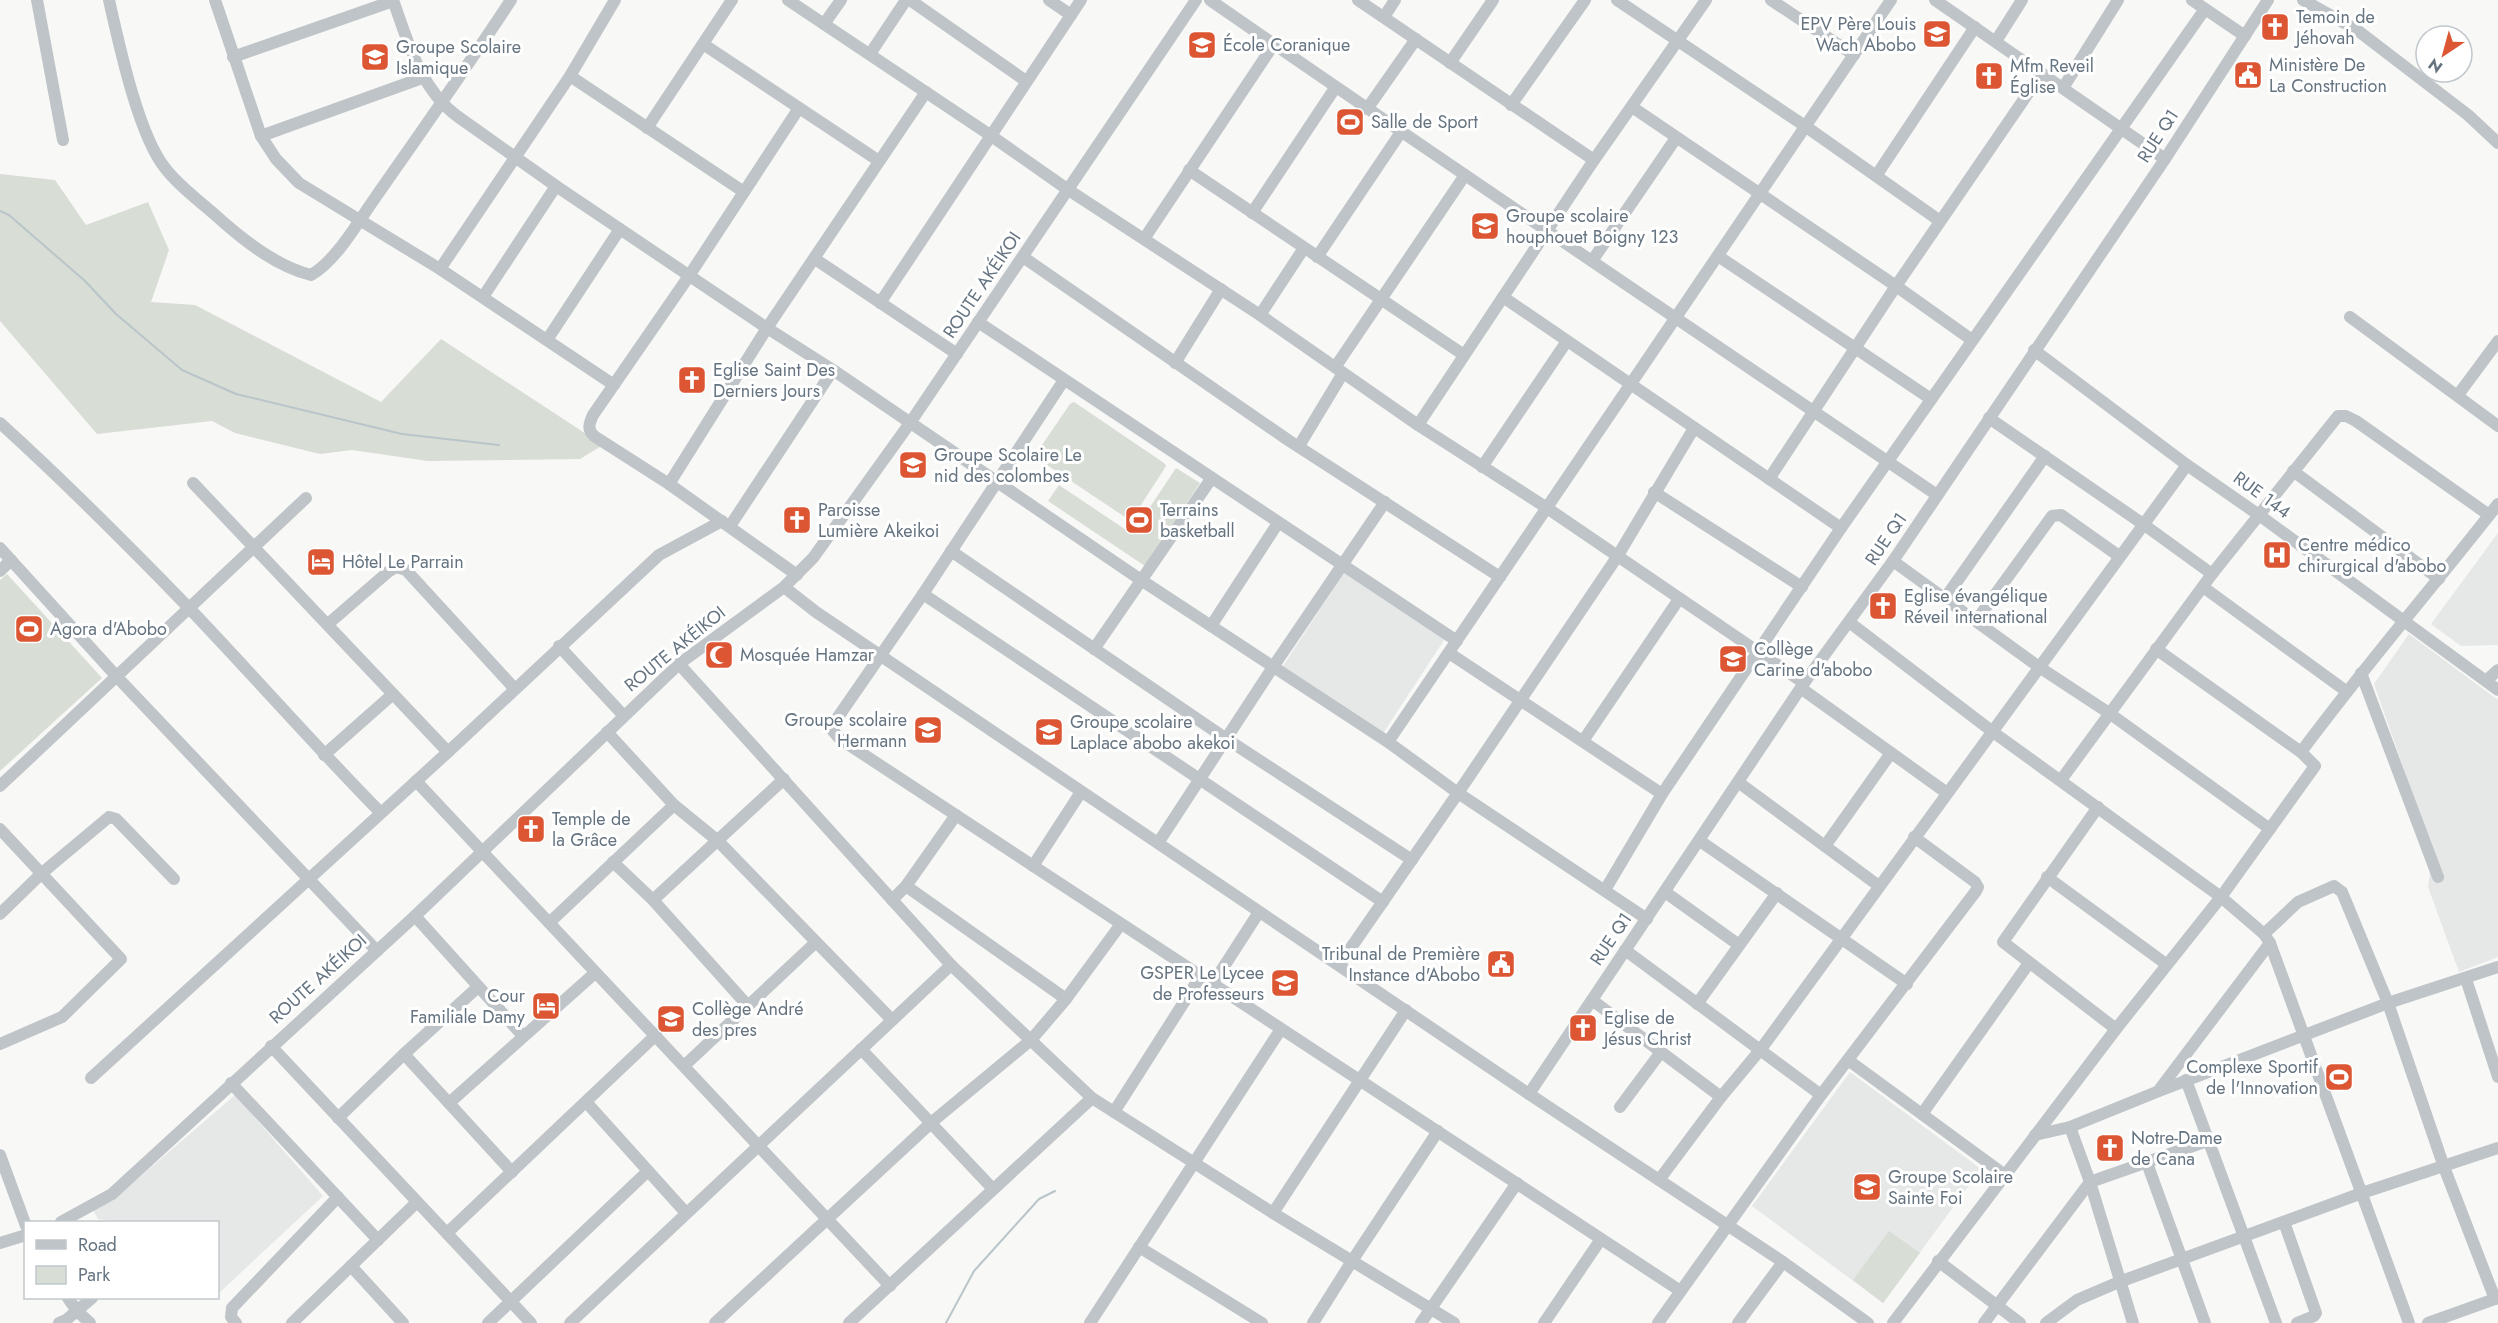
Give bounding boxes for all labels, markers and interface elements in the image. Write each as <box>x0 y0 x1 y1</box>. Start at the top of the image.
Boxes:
place label: Temoin de Jéhovah <box>2294 4 2375 51</box>
place label: EPV Père Louis Wach Abobo <box>1800 11 1916 58</box>
church icon: Temoin de Jéhovah <box>2259 11 2291 43</box>
school or university icon: EPV Père Louis Wach Abobo <box>1921 18 1953 50</box>
north arrow <box>2414 24 2474 84</box>
school or university icon: École Coranique <box>1186 29 1218 61</box>
place label: École Coranique <box>1223 32 1350 58</box>
place label: Groupe Scolaire Islamique <box>396 34 521 81</box>
school or university icon: Groupe Scolaire Islamique <box>359 41 391 73</box>
place label: Ministère De La Construction <box>2269 52 2387 99</box>
place label: Mfm Reveil Église <box>2010 53 2094 100</box>
text: N <box>2424 53 2447 79</box>
public building icon: Ministère De La Construction <box>2232 59 2264 91</box>
church icon: Mfm Reveil Église <box>1973 60 2005 92</box>
street label: RUE Q1 <box>2131 104 2185 168</box>
sports icon: Salle de Sport <box>1334 106 1366 138</box>
place label: Salle de Sport <box>1371 109 1479 135</box>
place label: Groupe scolaire houphouet Boigny 123 <box>1506 203 1679 250</box>
school or university icon: Groupe scolaire houphouet Boigny 123 <box>1469 210 1501 242</box>
street label: ROUTE AKÉIKOI <box>937 227 1027 343</box>
place label: Eglise Saint Des Derniers Jours <box>713 357 835 404</box>
church icon: Eglise Saint Des Derniers Jours <box>676 364 708 396</box>
place label: Groupe Scolaire Le nid des colombes <box>934 442 1082 489</box>
school or university icon: Groupe Scolaire Le nid des colombes <box>897 449 929 481</box>
street label: RUE 144 <box>2228 465 2296 525</box>
place label: Paroisse Lumière Akeikoi <box>818 497 939 544</box>
place label: Terrains basketball <box>1160 497 1235 544</box>
church icon: Paroisse Lumière Akeikoi <box>781 504 813 536</box>
sports icon: Terrains basketball <box>1123 504 1155 536</box>
street label: RUE Q1 <box>1859 507 1913 571</box>
place label: Centre médico chirurgical d'abobo <box>2298 532 2447 579</box>
hospital icon: Centre médico chirurgical d'abobo <box>2261 539 2293 571</box>
hotel icon: Hôtel Le Parrain <box>305 546 337 578</box>
place label: Hôtel Le Parrain <box>342 549 464 575</box>
place label: Eglise évangélique Réveil international <box>1904 583 2047 630</box>
church icon: Eglise évangélique Réveil international <box>1867 590 1899 622</box>
street label: ROUTE AKÉIKOI <box>619 600 731 698</box>
sports icon: Agora d'Abobo <box>13 613 45 645</box>
place label: Agora d'Abobo <box>50 616 167 642</box>
place label: Collège Carine d'abobo <box>1754 636 1873 683</box>
mosque icon: Mosquée Hamzar <box>703 639 735 671</box>
place label: Mosquée Hamzar <box>740 642 875 668</box>
school or university icon: Collège Carine d'abobo <box>1717 643 1749 675</box>
place label: Groupe scolaire Hermann <box>785 707 907 754</box>
place label: Groupe scolaire Laplace abobo akekoi <box>1070 709 1235 756</box>
school or university icon: Groupe scolaire Hermann <box>912 714 944 746</box>
school or university icon: Groupe scolaire Laplace abobo akekoi <box>1033 716 1065 748</box>
place label: Temple de la Grâce <box>552 806 630 853</box>
church icon: Temple de la Grâce <box>515 813 547 845</box>
street label: RUE Q1 <box>1584 907 1638 971</box>
street label: ROUTE AKÉIKOI <box>263 928 373 1030</box>
place label: Tribunal de Première Instance d'Abobo <box>1322 941 1480 988</box>
public building icon: Tribunal de Première Instance d'Abobo <box>1485 948 1517 980</box>
place label: GSPER Le Lycee de Professeurs <box>1140 960 1264 1007</box>
school or university icon: GSPER Le Lycee de Professeurs <box>1269 967 1301 999</box>
place label: Cour Familiale Damy <box>410 983 526 1030</box>
hotel icon: Cour Familiale Damy <box>530 990 562 1022</box>
place label: Collège André des pres <box>692 996 803 1043</box>
school or university icon: Collège André des pres <box>655 1003 687 1035</box>
place label: Eglise de Jésus Christ <box>1602 1005 1692 1052</box>
church icon: Eglise de Jésus Christ <box>1567 1012 1599 1044</box>
place label: Complexe Sportif de l'Innovation <box>2186 1054 2319 1101</box>
sports icon: Complexe Sportif de l'Innovation <box>2323 1061 2355 1093</box>
place label: Notre-Dame de Cana <box>2131 1125 2222 1172</box>
church icon: Notre-Dame de Cana <box>2094 1132 2126 1164</box>
place label: Groupe Scolaire Sainte Foi <box>1888 1164 2013 1211</box>
school or university icon: Groupe Scolaire Sainte Foi <box>1851 1171 1883 1203</box>
legend <box>24 1221 219 1299</box>
text: Road <box>78 1232 117 1258</box>
text: Park <box>78 1262 110 1288</box>

